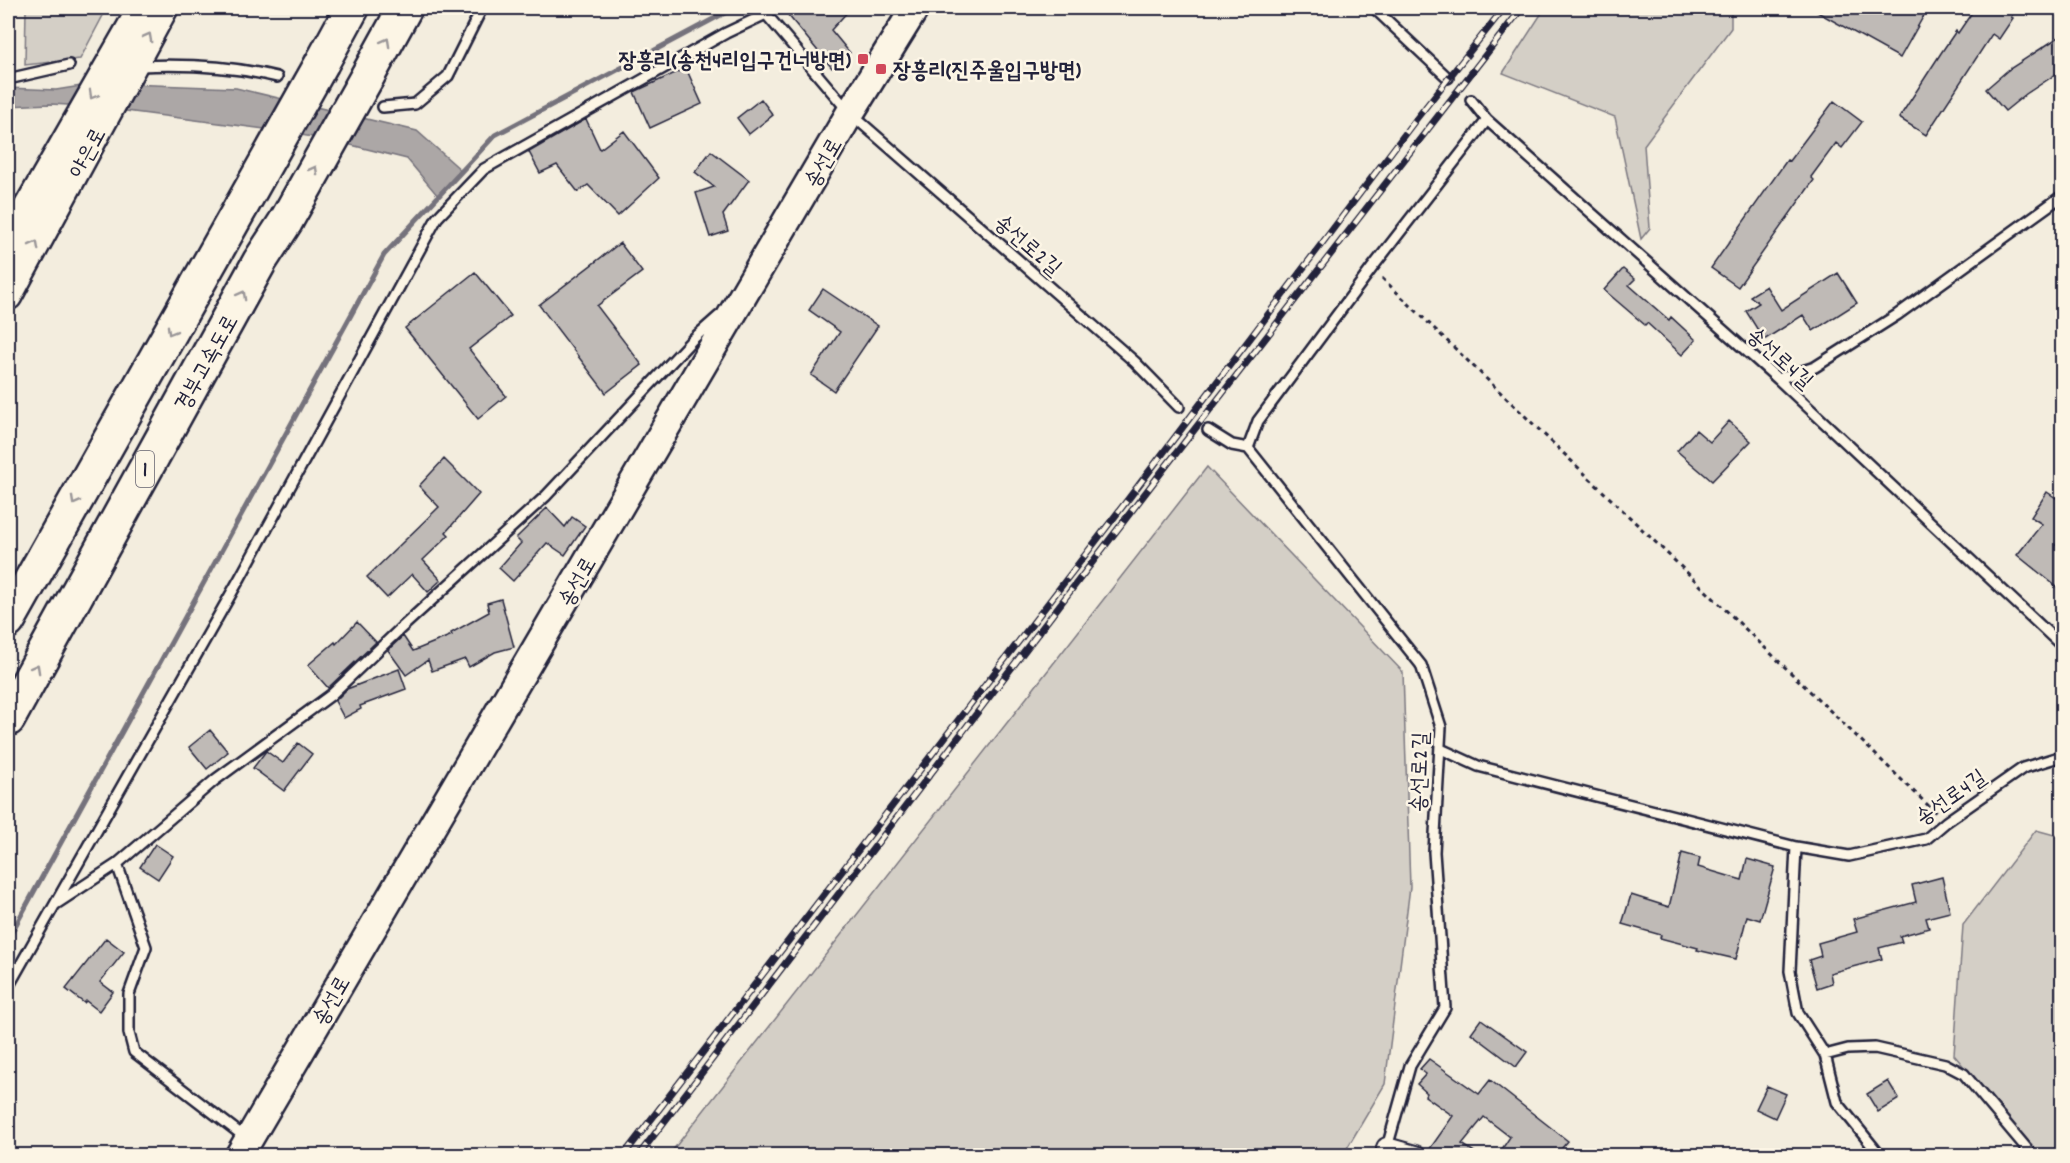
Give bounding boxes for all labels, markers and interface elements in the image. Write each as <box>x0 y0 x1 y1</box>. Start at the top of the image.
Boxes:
one-way arrow <box>141 32 152 43</box>
one-way arrow <box>379 38 390 48</box>
place label: 장흥리(송천4리입구건너방면) <box>618 47 851 78</box>
marker: 장흥리(송천4리입구건너방면) <box>856 52 870 66</box>
place label: 장흥리(진주울입구방면) <box>893 57 1081 88</box>
marker: 장흥리(진주울입구방면) <box>874 62 888 76</box>
one-way arrow <box>89 89 100 99</box>
street label: 야은로 <box>63 123 115 184</box>
street label: 송선로 <box>798 133 852 194</box>
one-way arrow <box>307 166 318 177</box>
street label: 송선로2길 <box>986 209 1067 285</box>
one-way arrow <box>28 241 39 251</box>
one-way arrow <box>235 291 246 301</box>
street label: 경부고속도로 <box>169 310 247 418</box>
street label: 송선로4길 <box>1739 321 1819 398</box>
one-way arrow <box>166 325 178 335</box>
road number: 1 <box>136 451 154 487</box>
one-way arrow <box>71 495 82 505</box>
street label: 송선로 <box>552 552 606 613</box>
one-way arrow <box>29 663 40 674</box>
street label: 송선로2길 <box>1405 731 1438 813</box>
street label: 송선로4길 <box>1910 763 1994 834</box>
street label: 송선로 <box>306 971 360 1032</box>

